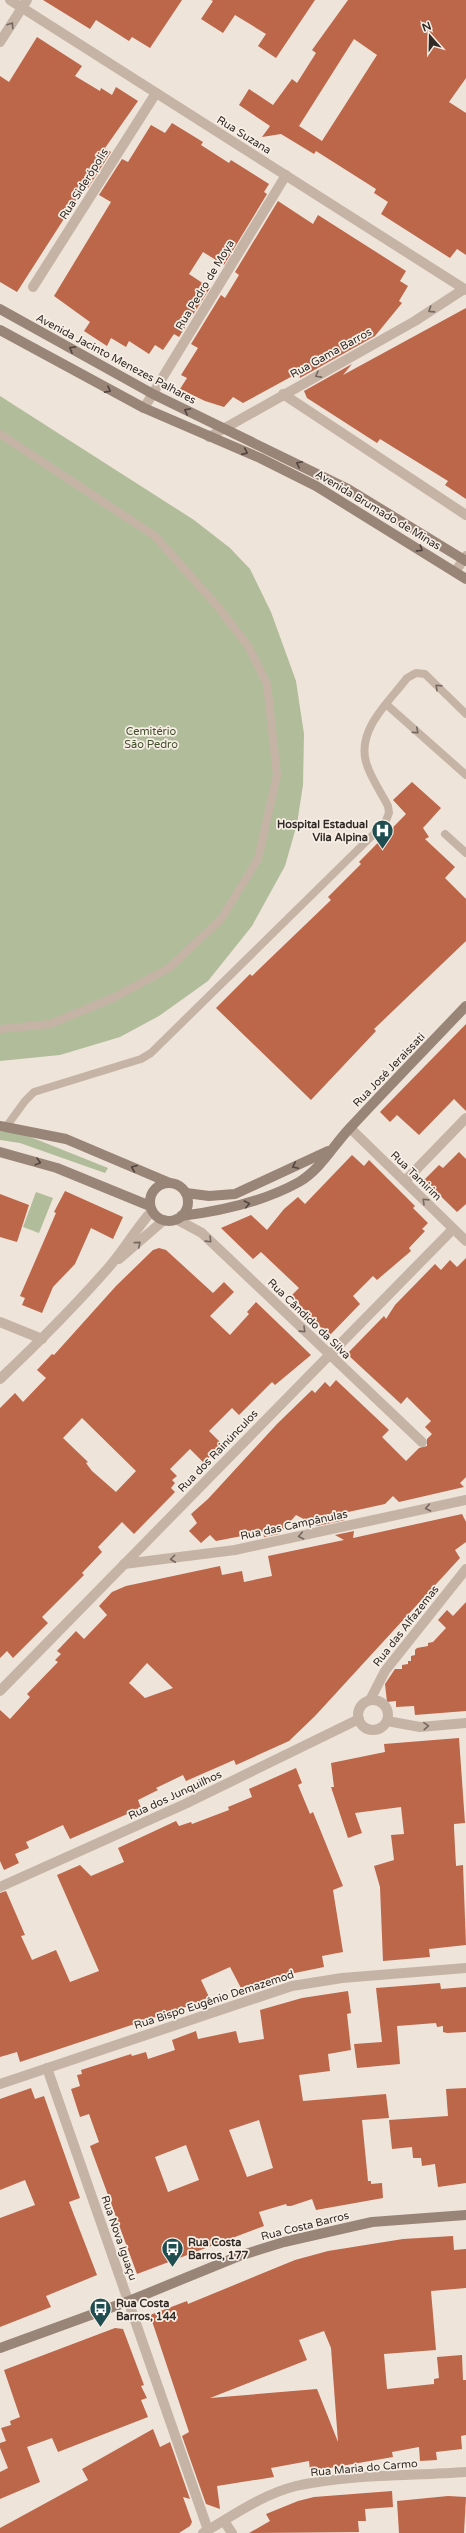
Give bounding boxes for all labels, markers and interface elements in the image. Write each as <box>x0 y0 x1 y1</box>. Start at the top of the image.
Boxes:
north arrow <box>410 16 450 56</box>
text: N <box>420 19 433 35</box>
one-way arrow <box>6 22 14 29</box>
street label: Rua Suzana <box>214 113 274 157</box>
street label: Rua Siderópolis <box>57 146 111 222</box>
street label: Rua Pedro de Moya <box>173 238 237 332</box>
one-way arrow <box>428 305 435 313</box>
street label: Avenida Jacinto Menezes Palhares <box>34 311 198 407</box>
street label: Rua Gama Barros <box>288 325 374 381</box>
one-way arrow <box>69 347 76 354</box>
one-way arrow <box>315 370 322 377</box>
one-way arrow <box>104 385 111 392</box>
one-way arrow <box>184 408 191 416</box>
one-way arrow <box>241 447 249 455</box>
one-way arrow <box>296 461 304 469</box>
street label: Avenida Brumado de Minas <box>313 467 443 553</box>
one-way arrow <box>416 544 423 552</box>
one-way arrow <box>435 684 443 692</box>
park label: Cemitério São Pedro <box>124 725 178 751</box>
one-way arrow <box>411 726 419 733</box>
hospital icon: Hospital Estadual Vila Alpina <box>370 817 396 850</box>
place label: Hospital Estadual Vila Alpina <box>277 818 368 845</box>
street label: Rua José Jeraissati <box>350 1030 428 1110</box>
street label: Rua Tamirim <box>388 1149 444 1203</box>
one-way arrow <box>34 1157 41 1166</box>
one-way arrow <box>291 1161 299 1169</box>
one-way arrow <box>131 1164 138 1172</box>
one-way arrow <box>422 1199 430 1206</box>
one-way arrow <box>244 1200 250 1208</box>
one-way arrow <box>204 1235 212 1243</box>
one-way arrow <box>133 1241 141 1248</box>
street label: Rua Cândido da Silva <box>265 1276 353 1362</box>
one-way arrow <box>298 1325 306 1333</box>
street label: Rua dos Rainúnculos <box>175 1407 261 1495</box>
one-way arrow <box>425 1504 431 1512</box>
street label: Rua das Campânulas <box>239 1507 349 1543</box>
one-way arrow <box>298 1531 304 1539</box>
one-way arrow <box>170 1554 176 1563</box>
street label: Rua das Alfazemas <box>370 1583 442 1669</box>
one-way arrow <box>423 1722 429 1731</box>
street label: Rua dos Junquilhos <box>126 1768 224 1822</box>
street label: Rua Bispo Eugênio Demazemod <box>132 1968 296 2032</box>
street label: Rua Nova Iguaçu <box>98 2194 140 2282</box>
street label: Rua Costa Barros <box>260 2209 350 2243</box>
bus stop icon: Rua Costa Barros, 177 <box>159 2235 185 2268</box>
place label: Rua Costa Barros, 177 <box>188 2236 249 2262</box>
bus stop icon: Rua Costa Barros, 144 <box>87 2296 113 2329</box>
place label: Rua Costa Barros, 144 <box>116 2297 177 2323</box>
street label: Rua Maria do Carmo <box>310 2457 419 2479</box>

